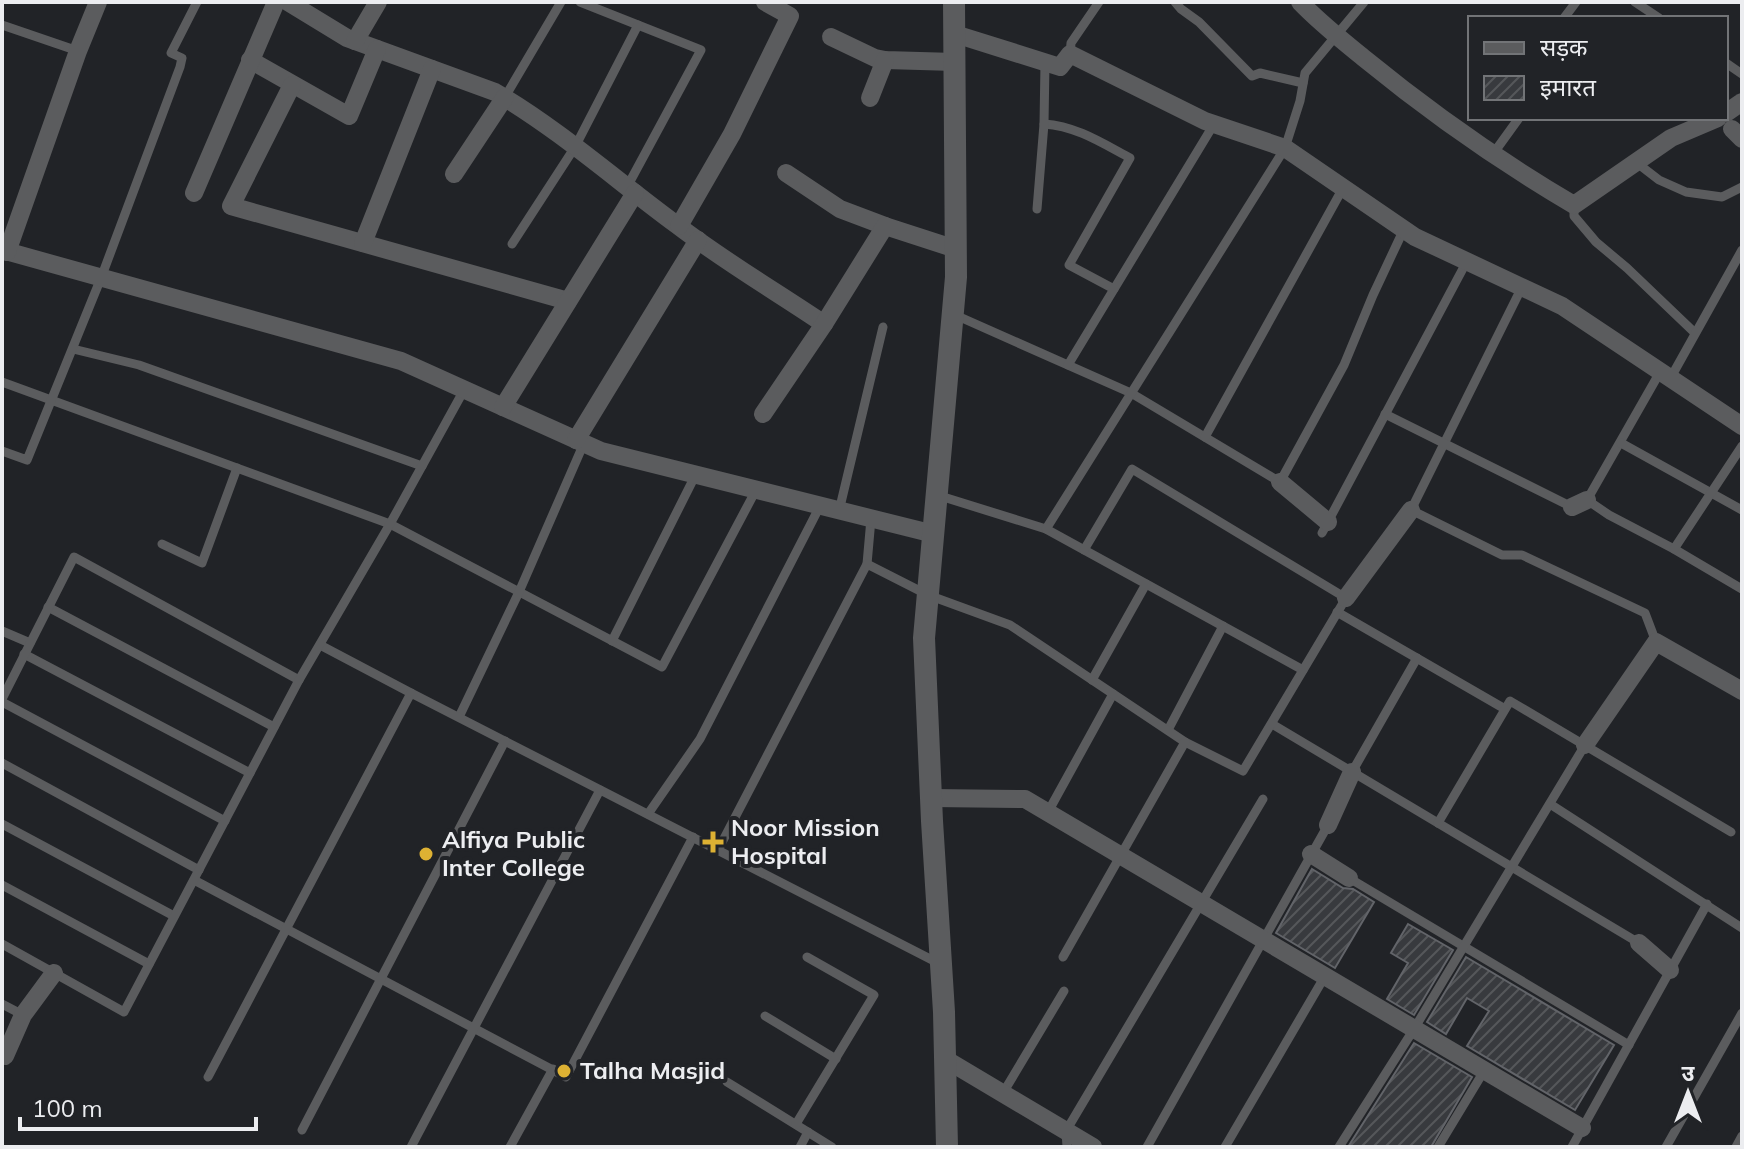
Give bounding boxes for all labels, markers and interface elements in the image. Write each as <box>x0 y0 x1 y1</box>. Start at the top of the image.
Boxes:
legend <box>1468 16 1728 120</box>
text: सड़क <box>1540 32 1588 62</box>
text: इमारत <box>1540 72 1597 102</box>
place label: Noor Mission Hospital <box>731 812 880 870</box>
place label: Alfiya Public Inter College <box>442 824 585 882</box>
marker: Noor Mission Hospital <box>702 831 724 853</box>
marker: Alfiya Public Inter College <box>417 845 435 863</box>
north arrow <box>1648 1053 1728 1133</box>
place label: Talha Masjid <box>580 1055 725 1085</box>
text: उ <box>1682 1059 1696 1087</box>
marker: Talha Masjid <box>555 1062 573 1080</box>
scale bar <box>20 1081 256 1131</box>
text: 100 m <box>32 1093 103 1123</box>

